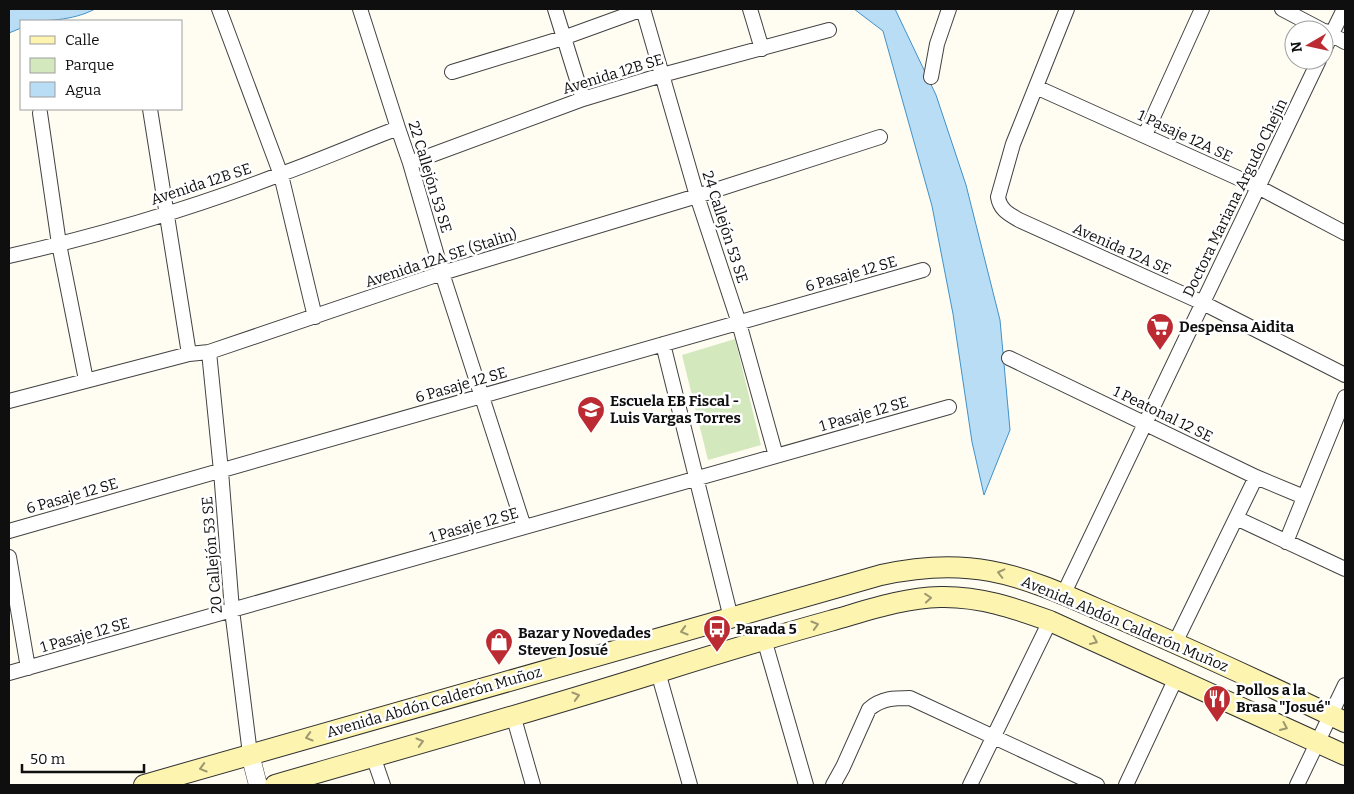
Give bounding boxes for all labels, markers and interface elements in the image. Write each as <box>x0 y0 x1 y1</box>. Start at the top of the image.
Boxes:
legend <box>20 20 182 110</box>
north arrow <box>1284 20 1334 70</box>
text: Calle <box>65 31 99 49</box>
text: N <box>1287 40 1306 54</box>
street label: Avenida 12B SE <box>560 50 666 98</box>
text: Parque <box>65 56 114 74</box>
text: Agua <box>65 81 101 99</box>
street label: Doctora Mariana Argudo Chejín <box>1179 95 1291 300</box>
street label: 1 Pasaje 12A SE <box>1135 106 1235 166</box>
street label: 22 Callejón 53 SE <box>404 119 456 235</box>
street label: Avenida 12B SE <box>148 159 254 209</box>
street label: 24 Callejón 53 SE <box>698 169 752 285</box>
street label: Avenida 12A SE <box>1070 219 1174 279</box>
street label: Avenida 12A SE (Stalin) <box>363 225 519 291</box>
street label: 6 Pasaje 12 SE <box>803 252 899 296</box>
supermarket icon: Despensa Aidita <box>1145 312 1175 351</box>
place label: Despensa Aidita <box>1179 318 1295 336</box>
street label: 6 Pasaje 12 SE <box>413 363 509 407</box>
street label: 1 Peatonal 12 SE <box>1110 382 1216 446</box>
place label: Escuela EB Fiscal - Luis Vargas Torres <box>610 392 741 427</box>
street label: 1 Pasaje 12 SE <box>817 393 911 435</box>
school or university icon: Escuela EB Fiscal - Luis Vargas Torres <box>576 395 606 434</box>
street label: 6 Pasaje 12 SE <box>24 474 120 518</box>
street label: 20 Callejón 53 SE <box>198 496 226 614</box>
street label: 1 Pasaje 12 SE <box>427 504 521 546</box>
one-way arrow <box>997 569 1005 579</box>
street label: Avenida Abdón Calderón Muñoz <box>1019 572 1231 676</box>
one-way arrow <box>924 593 932 604</box>
street label: 1 Pasaje 12 SE <box>38 614 132 656</box>
bus stop icon: Parada 5 <box>702 614 732 653</box>
place label: Parada 5 <box>736 620 797 638</box>
one-way arrow <box>811 620 820 631</box>
place label: Bazar y Novedades Steven Josué <box>518 624 651 659</box>
one-way arrow <box>680 626 688 636</box>
shop icon: Bazar y Novedades Steven Josué <box>484 627 514 666</box>
one-way arrow <box>1089 635 1098 646</box>
street label: Avenida Abdón Calderón Muñoz <box>324 663 544 741</box>
place label: Pollos a la Brasa "Josué" <box>1236 681 1331 716</box>
restaurant icon: Pollos a la Brasa "Josué" <box>1202 684 1232 723</box>
one-way arrow <box>571 692 580 702</box>
one-way arrow <box>1279 721 1288 732</box>
one-way arrow <box>306 732 314 742</box>
one-way arrow <box>415 738 424 748</box>
scale bar <box>22 742 145 774</box>
text: 50 m <box>30 750 66 768</box>
one-way arrow <box>198 762 207 773</box>

